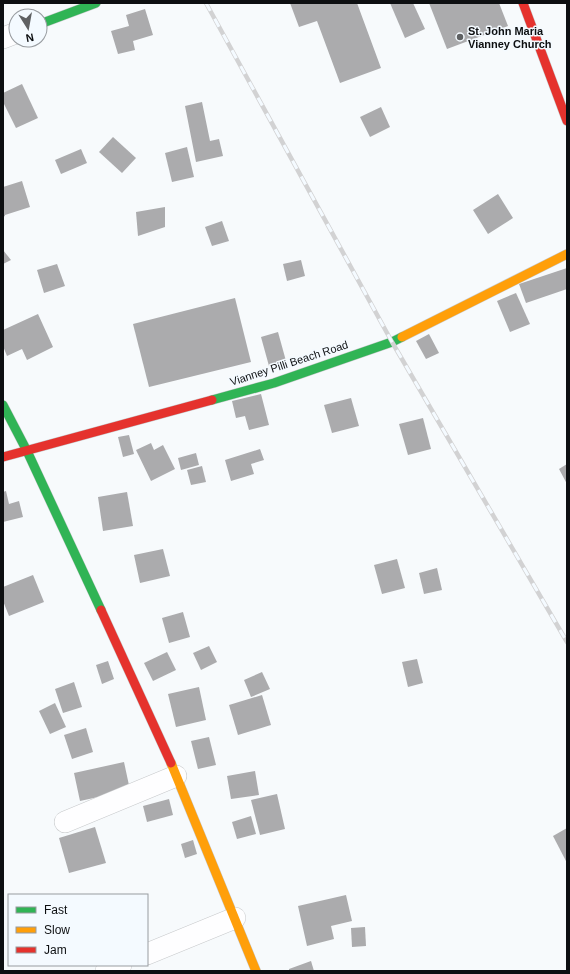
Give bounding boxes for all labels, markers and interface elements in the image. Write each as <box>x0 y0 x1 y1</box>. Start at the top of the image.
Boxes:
north arrow <box>8 8 48 48</box>
place label: St. John Maria Vianney Church <box>468 25 552 50</box>
text: N <box>25 31 35 44</box>
marker: St. John Maria Vianney Church <box>455 32 465 42</box>
street label: Vianney Pilli Beach Road <box>228 338 350 388</box>
legend <box>8 894 148 966</box>
text: Fast <box>44 903 68 917</box>
text: Slow <box>44 923 70 937</box>
text: Jam <box>44 943 67 957</box>

